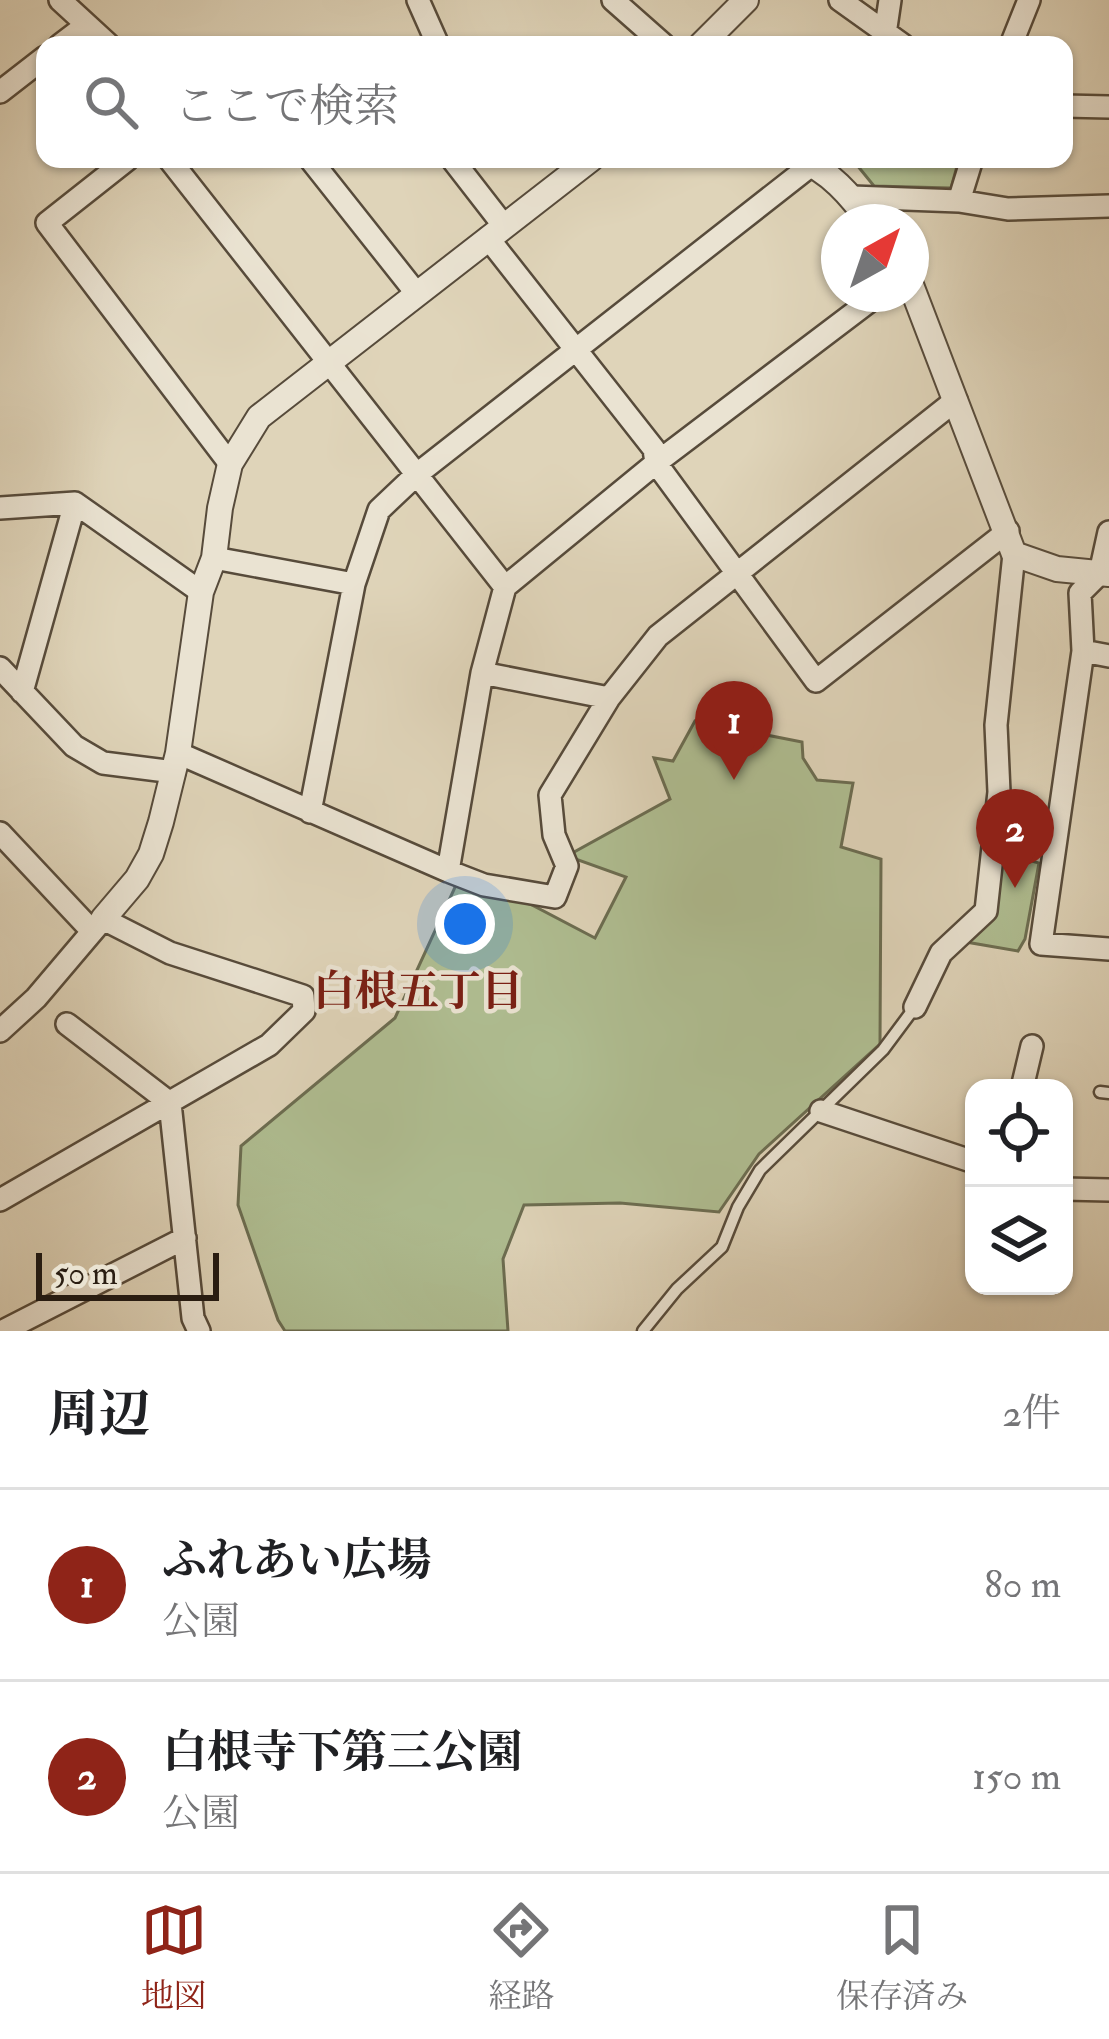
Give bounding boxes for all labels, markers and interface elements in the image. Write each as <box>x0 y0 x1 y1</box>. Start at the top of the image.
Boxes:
search box <box>36 36 1073 168</box>
icon: search <box>78 69 144 135</box>
text: ここで検索 <box>174 79 399 135</box>
north arrow <box>821 204 929 312</box>
pin: 1 <box>695 681 773 780</box>
pin: 2 <box>976 789 1054 888</box>
your location <box>435 894 495 954</box>
district label: 白根五丁目 <box>313 966 523 1018</box>
map controls <box>965 1079 1073 1295</box>
button: locate <box>965 1079 1073 1187</box>
button: layers <box>965 1187 1073 1295</box>
scale bar <box>36 1247 219 1300</box>
text: 50 m <box>54 1253 118 1294</box>
text: 周辺 <box>48 1383 150 1447</box>
text: 2件 <box>1002 1389 1061 1438</box>
text: ふれあい広場 <box>162 1533 432 1589</box>
text: 1 <box>80 1560 94 1609</box>
text: 80 m <box>984 1560 1061 1609</box>
text: 公園 <box>162 1597 240 1646</box>
text: 白根寺下第三公園 <box>162 1725 522 1781</box>
text: 2 <box>77 1752 97 1801</box>
text: 150 m <box>972 1752 1061 1801</box>
text: 公園 <box>162 1789 240 1838</box>
tab: 地図 <box>141 1897 207 2017</box>
tab: 経路 <box>488 1897 554 2017</box>
tab: 保存済み <box>836 1897 968 2017</box>

